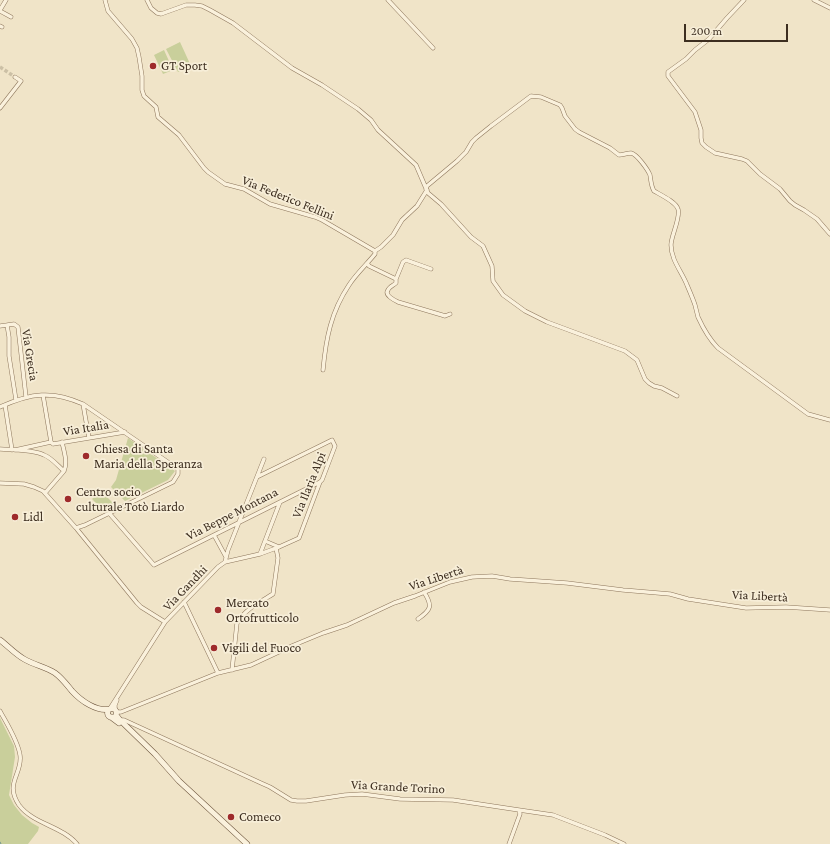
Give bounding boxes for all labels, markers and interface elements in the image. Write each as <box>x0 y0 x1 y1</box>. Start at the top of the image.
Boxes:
scale bar <box>686 16 790 42</box>
text: 200 m <box>691 24 722 38</box>
place label: GT Sport <box>161 58 207 74</box>
marker: GT Sport <box>148 61 158 71</box>
street label: Via Federico Fellini <box>240 172 336 224</box>
street label: Via Grecia <box>18 328 42 382</box>
street label: Via Italia <box>62 417 110 439</box>
place label: Chiesa di Santa Maria della Speranza <box>94 441 203 472</box>
street label: Via Ilaria Alpi <box>289 450 329 520</box>
marker: Chiesa di Santa Maria della Speranza <box>81 451 91 461</box>
place label: Centro socio culturale Totò Liardo <box>76 484 185 515</box>
street label: Via Beppe Montana <box>183 484 281 544</box>
marker: Centro socio culturale Totò Liardo <box>63 494 73 504</box>
place label: Lidl <box>23 509 43 525</box>
marker: Lidl <box>10 512 20 522</box>
street label: Via Gandhi <box>159 562 211 614</box>
street label: Via Libertà <box>407 562 465 594</box>
street label: Via Libertà <box>732 587 788 605</box>
place label: Mercato Ortofrutticolo <box>226 595 299 626</box>
marker: Mercato Ortofrutticolo <box>213 605 223 615</box>
place label: Vigili del Fuoco <box>222 640 301 656</box>
marker: Vigili del Fuoco <box>209 643 219 653</box>
street label: Via Grande Torino <box>351 777 445 797</box>
place label: Comeco <box>239 809 281 825</box>
marker: Comeco <box>226 812 236 822</box>

